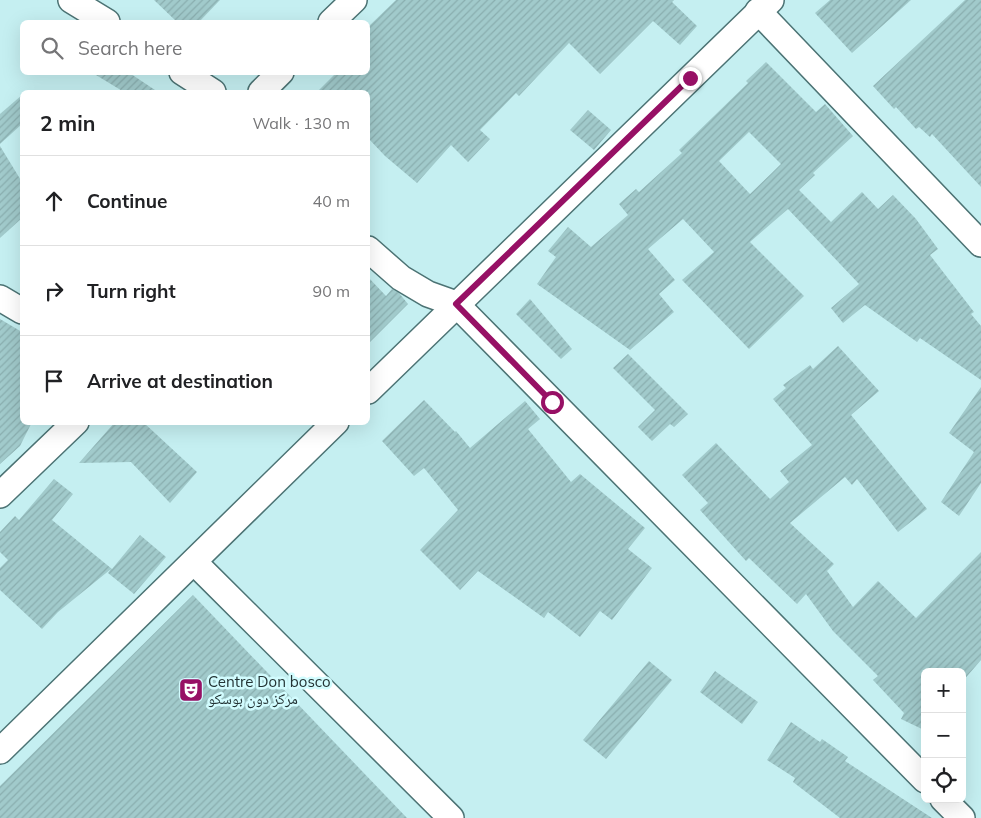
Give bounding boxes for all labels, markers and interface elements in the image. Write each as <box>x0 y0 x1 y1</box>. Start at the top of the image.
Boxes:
search box <box>20 20 370 75</box>
icon: search <box>38 34 66 62</box>
text: Search here <box>78 36 182 60</box>
route end <box>679 67 702 90</box>
text: 2 min <box>40 110 95 136</box>
text: Walk · 130 m <box>252 113 350 133</box>
icon: ahead <box>40 187 68 215</box>
text: Continue <box>87 189 167 213</box>
text: 40 m <box>313 191 350 211</box>
icon: right <box>40 277 68 305</box>
text: Turn right <box>87 279 176 303</box>
text: 90 m <box>313 281 350 301</box>
icon: arrive <box>40 367 68 395</box>
text: Arrive at destination <box>87 369 273 393</box>
route start <box>541 391 564 414</box>
map controls <box>921 668 966 803</box>
button: + <box>921 668 966 713</box>
place label: Centre Don bosco مركز دون بوسكو <box>208 672 331 709</box>
theatre icon: Centre Don bosco مركز دون بوسكو <box>178 677 204 703</box>
button: − <box>921 713 966 758</box>
button: locate <box>921 758 966 803</box>

